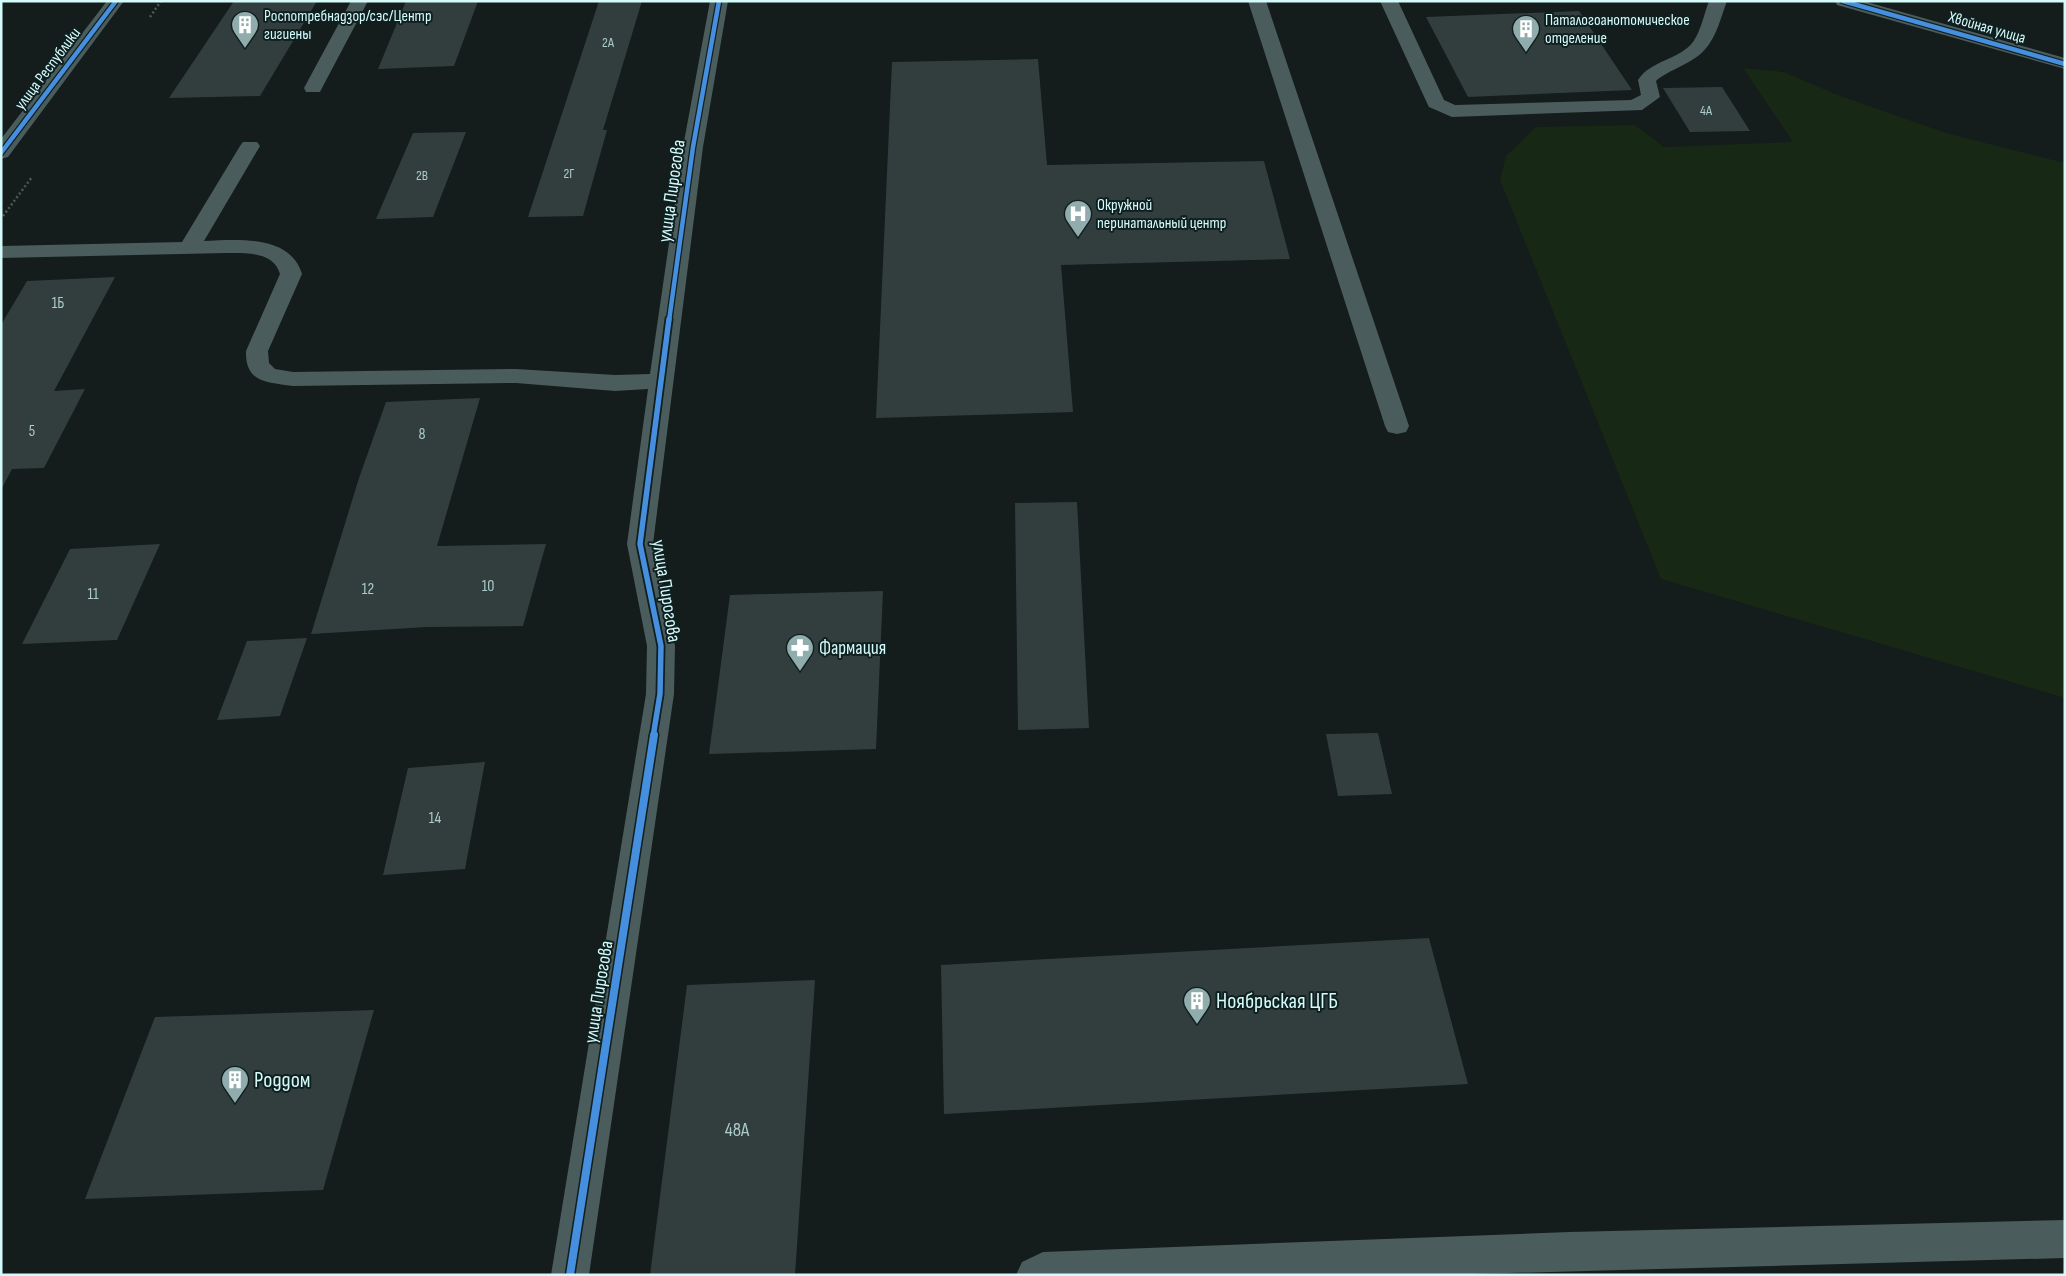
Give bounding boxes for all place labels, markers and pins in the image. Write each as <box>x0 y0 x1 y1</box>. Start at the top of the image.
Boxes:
place label: Роспотребнадзор/сэс/Центр гигиены <box>264 7 432 44</box>
building icon: Роспотребнадзор/сэс/Центр гигиены <box>230 10 260 49</box>
place label: Паталогоанотомическое отделение <box>1545 11 1690 48</box>
building icon: Паталогоанотомическое отделение <box>1511 14 1541 53</box>
place label: Окружной перинатальный центр <box>1097 196 1226 233</box>
hospital icon: Окружной перинатальный центр <box>1063 199 1093 238</box>
pharmacy icon: Фармация <box>785 633 815 672</box>
place label: Фармация <box>819 637 886 660</box>
building icon: Ноябрьская ЦГБ <box>1182 986 1212 1025</box>
place label: Ноябрьская ЦГБ <box>1216 988 1338 1015</box>
building icon: Роддом <box>220 1065 250 1104</box>
place label: Роддом <box>254 1067 311 1094</box>

